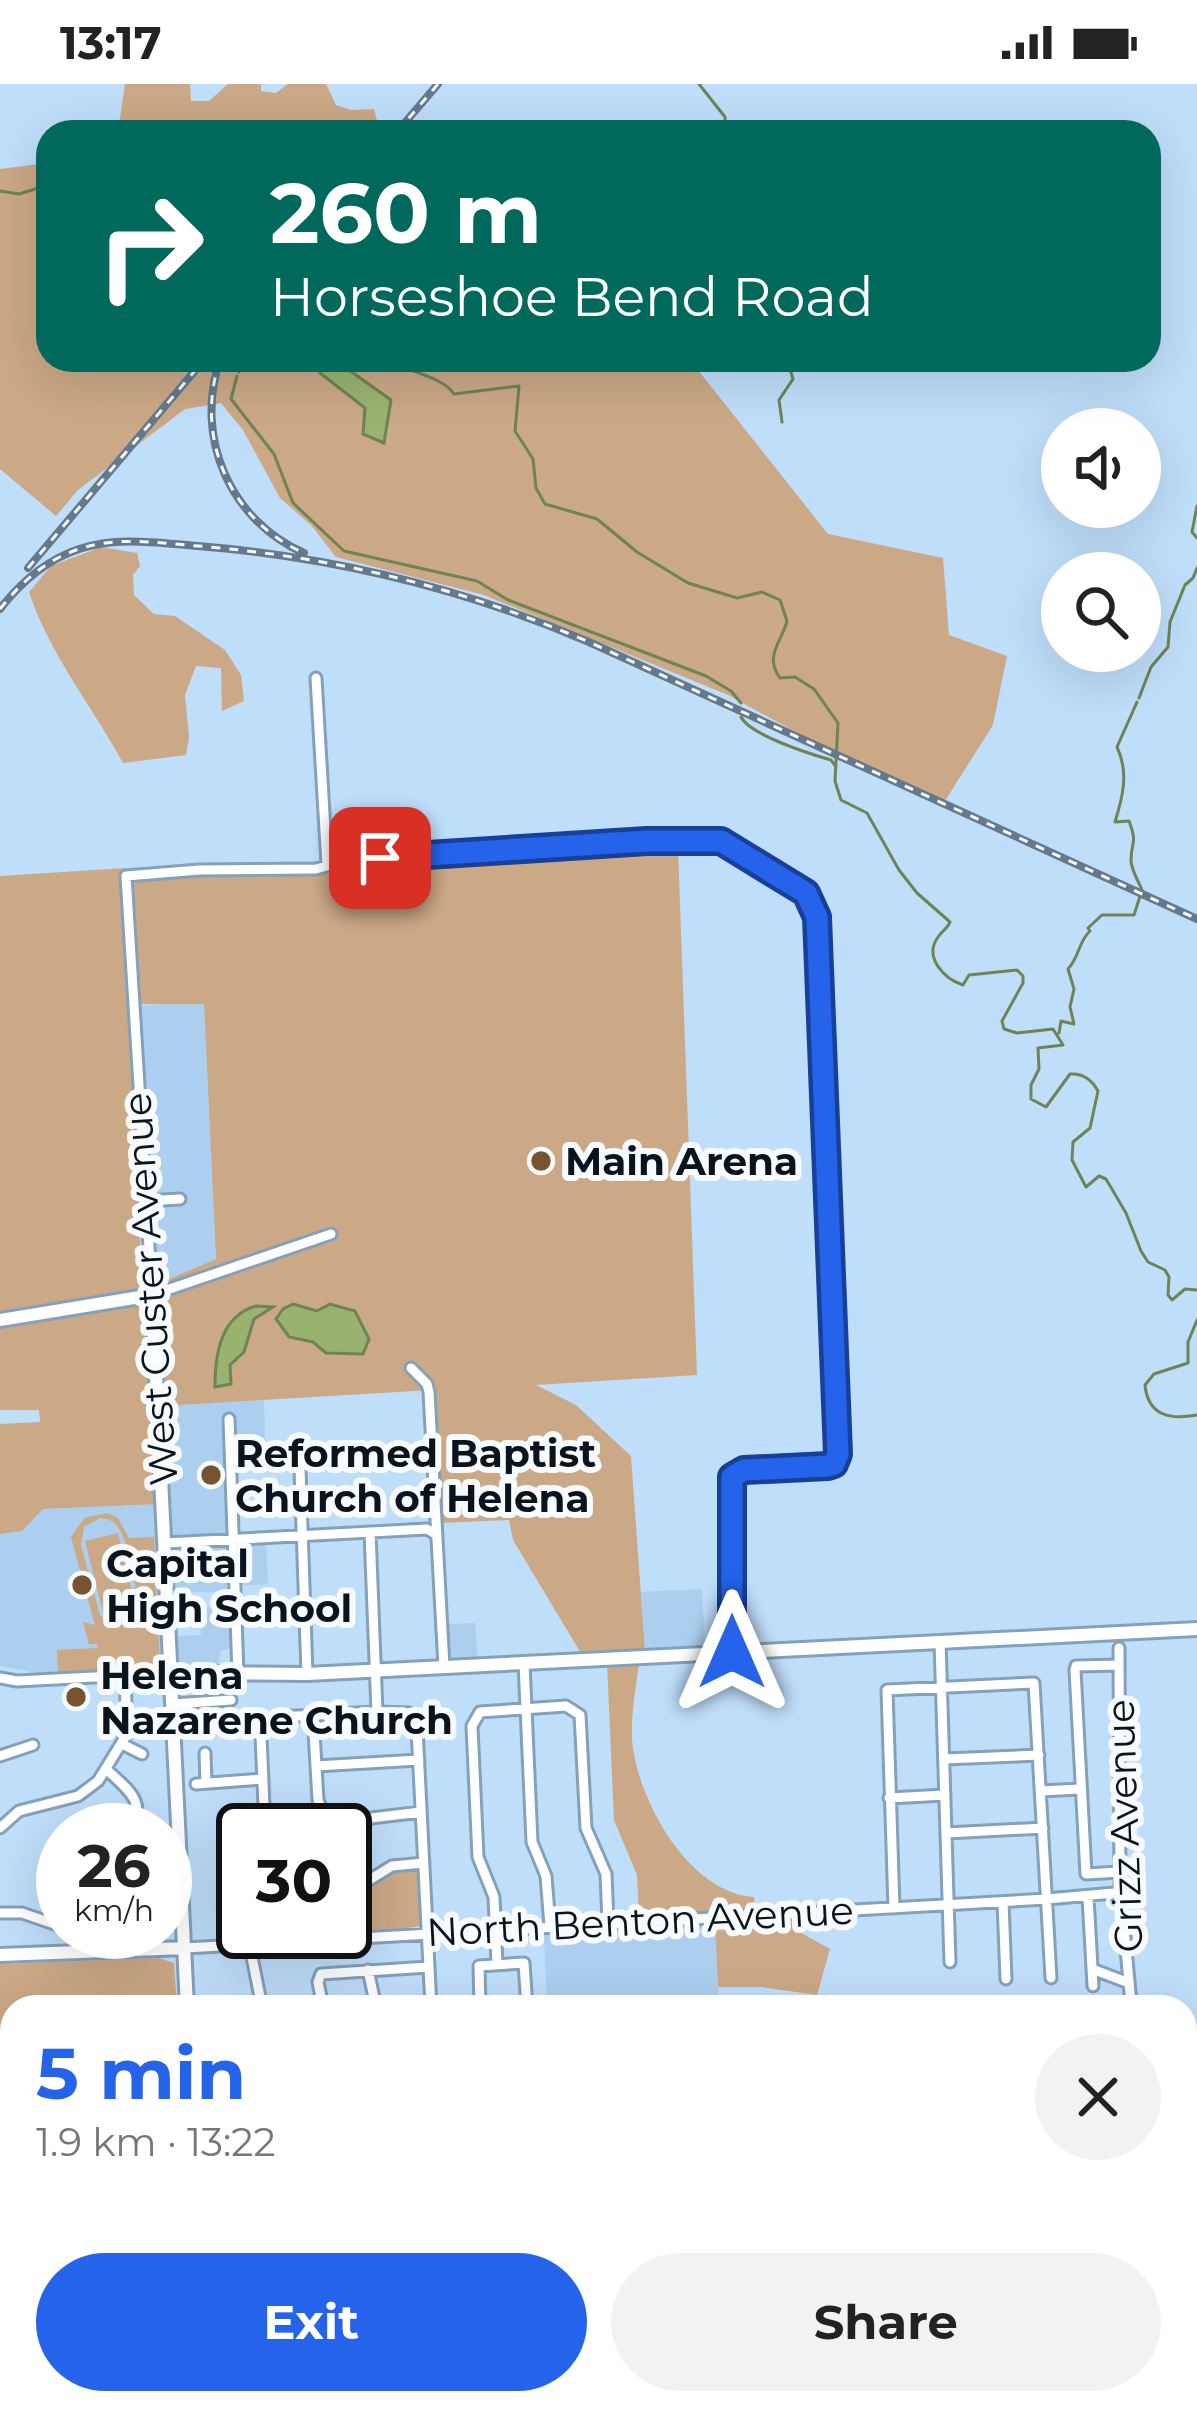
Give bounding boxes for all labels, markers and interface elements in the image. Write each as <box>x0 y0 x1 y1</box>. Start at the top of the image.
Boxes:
text: 13:17 <box>60 15 162 70</box>
text: 260 m <box>270 162 542 264</box>
icon: right <box>72 168 228 324</box>
text: Horseshoe Bend Road <box>270 264 874 330</box>
map controls <box>1041 408 1161 672</box>
button: sound <box>1041 408 1161 528</box>
button: search <box>1041 552 1161 672</box>
pin <box>329 807 431 909</box>
icon: arrive <box>347 825 413 891</box>
street label: West Custer Avenue <box>112 1091 188 1487</box>
place label: Main Arena <box>565 1137 798 1185</box>
marker: Main Arena <box>528 1148 554 1174</box>
place label: Reformed Baptist Church of Helena <box>235 1429 596 1522</box>
marker: Reformed Baptist Church of Helena <box>198 1462 224 1488</box>
place label: Capital High School <box>106 1539 352 1632</box>
marker: Capital High School <box>69 1572 95 1598</box>
position arrow <box>669 1589 795 1715</box>
place label: Helena Nazarene Church <box>100 1651 453 1744</box>
marker: Helena Nazarene Church <box>63 1684 89 1710</box>
street label: Grizz Avenue <box>1096 1699 1152 1953</box>
speed limit sign: 30 <box>216 1803 372 1959</box>
text: 26 <box>77 1829 151 1902</box>
street label: North Benton Avenue <box>425 1886 855 1956</box>
text: km/h <box>74 1892 154 1929</box>
text: 5 min <box>36 2029 246 2117</box>
button: close <box>1035 2034 1161 2160</box>
text: 1.9 km · 13:22 <box>36 2118 276 2166</box>
button: Exit <box>36 2253 587 2391</box>
button: Share <box>611 2253 1161 2391</box>

